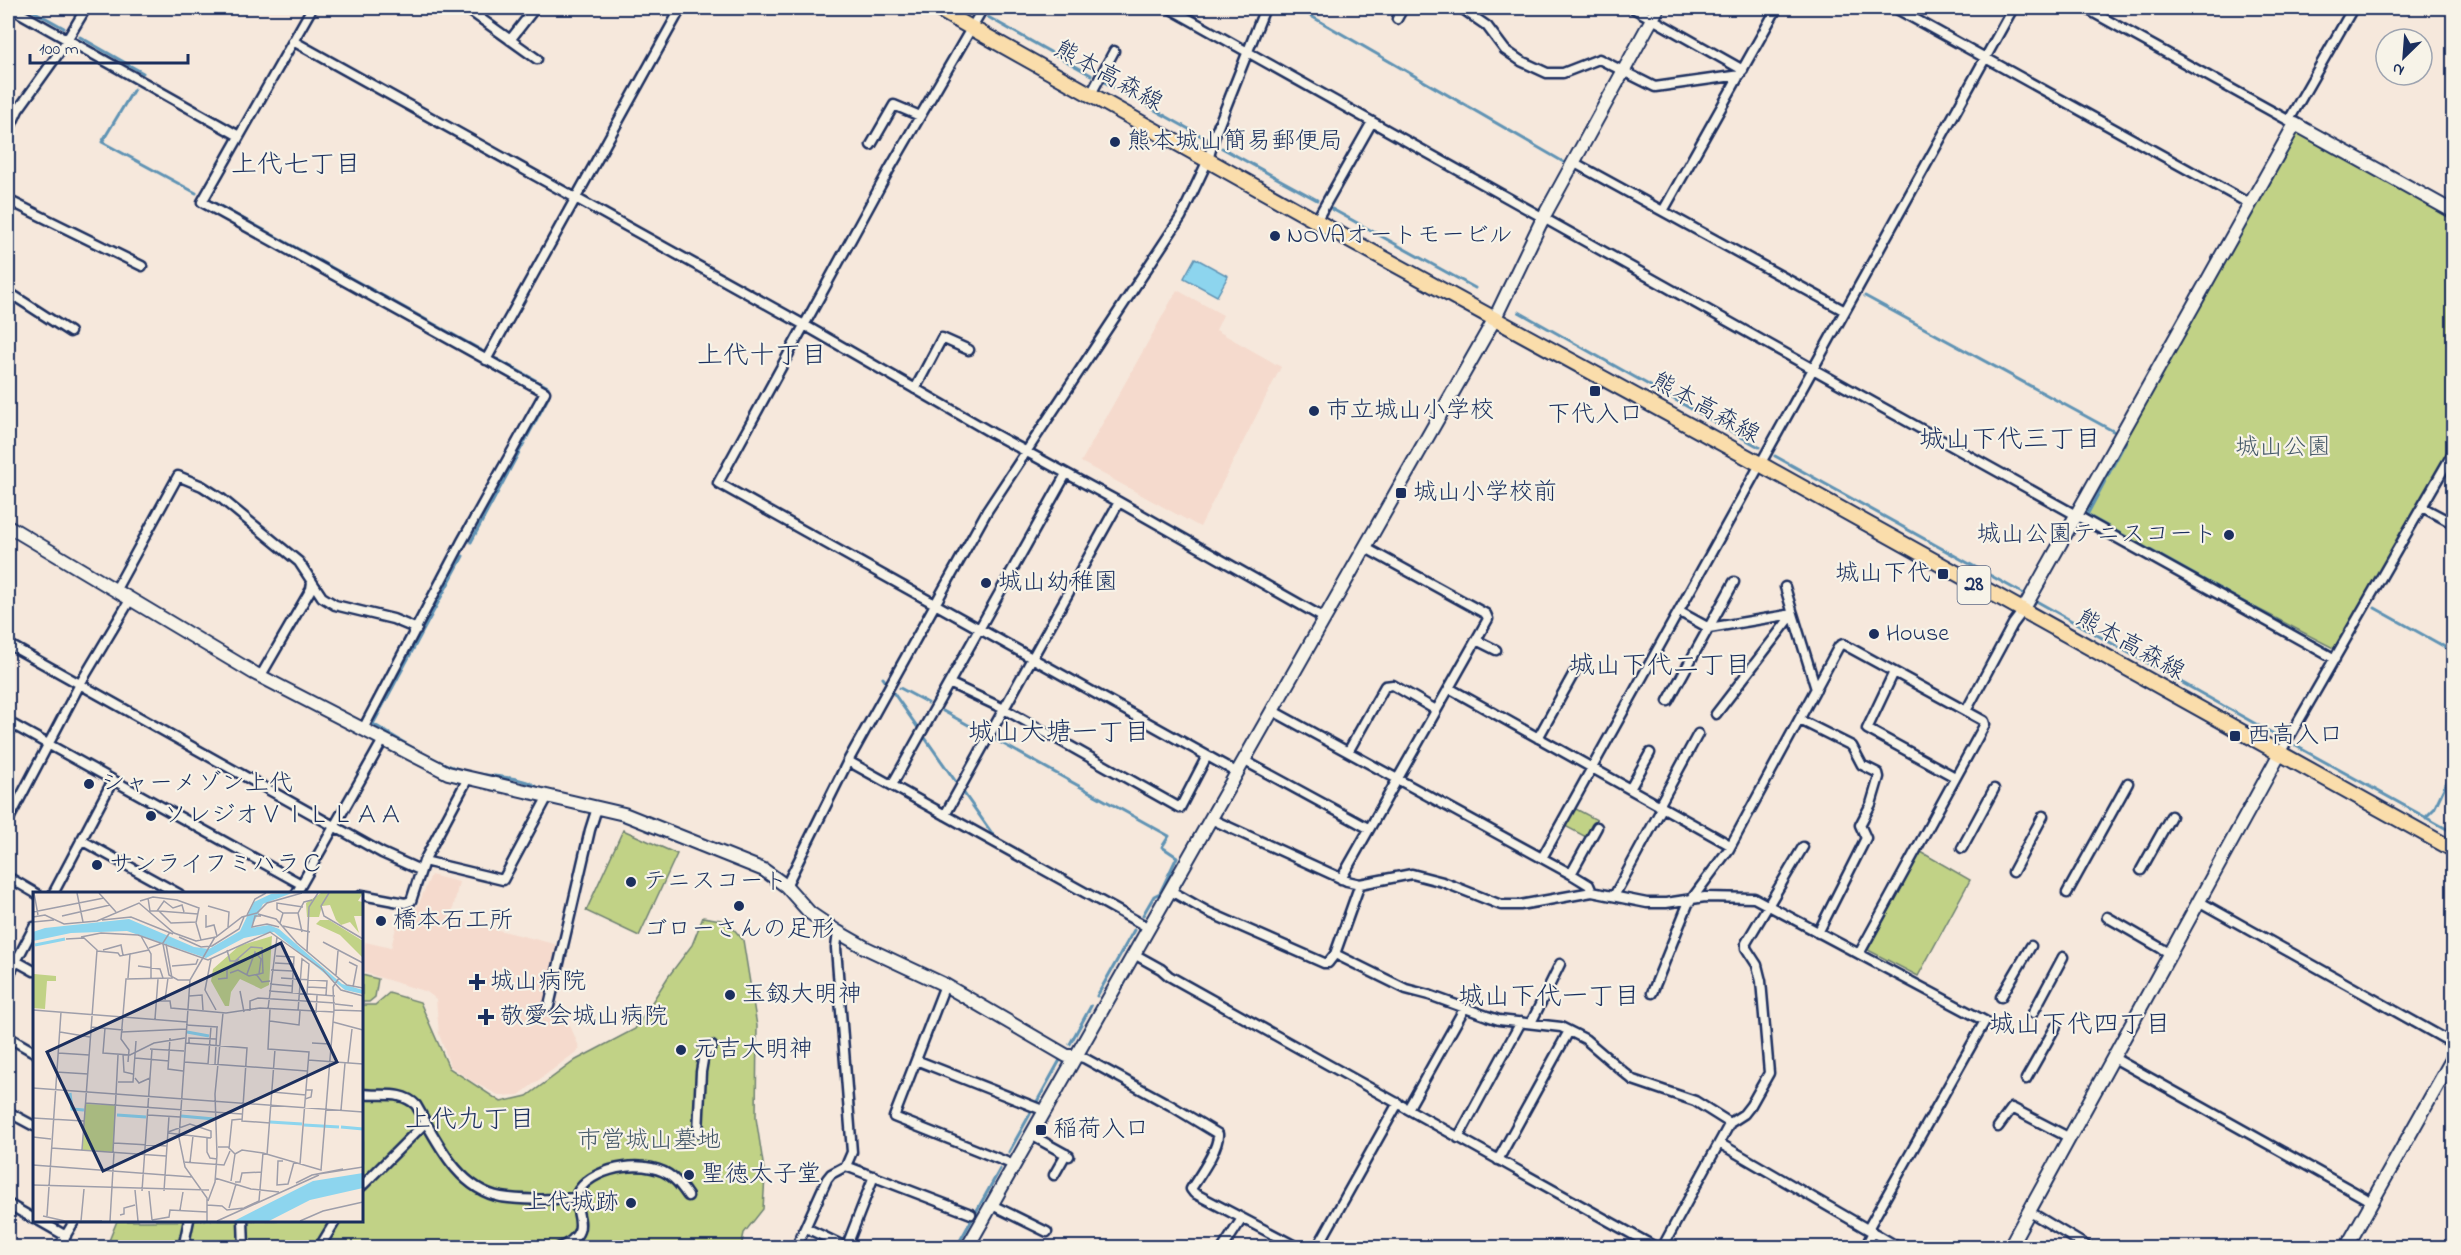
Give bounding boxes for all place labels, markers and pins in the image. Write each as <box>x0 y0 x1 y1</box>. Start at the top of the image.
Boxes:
place label: 熊本城山簡易郵便局 <box>1127 125 1343 160</box>
marker: 熊本城山簡易郵便局 <box>1108 135 1122 149</box>
place label: NOVAオートモービル <box>1287 219 1513 254</box>
marker: NOVAオートモービル <box>1268 229 1282 243</box>
marker: 下代入口 <box>1588 384 1602 398</box>
place label: 市立城山小学校 <box>1326 394 1494 429</box>
place label: 下代入口 <box>1547 398 1643 433</box>
marker: 市立城山小学校 <box>1307 404 1321 418</box>
place label: 城山小学校前 <box>1413 476 1557 511</box>
marker: 城山小学校前 <box>1394 486 1408 500</box>
place label: 城山公園テニスコート <box>1977 518 2217 553</box>
marker: 城山公園テニスコート <box>2222 528 2236 542</box>
place label: 城山下代 <box>1835 557 1931 592</box>
place label: 城山幼稚園 <box>998 566 1118 601</box>
marker: 城山下代 <box>1936 567 1950 581</box>
marker: 城山幼稚園 <box>979 576 993 590</box>
place label: House <box>1886 617 1949 652</box>
marker: House <box>1867 627 1881 641</box>
place label: 西高入口 <box>2247 719 2343 754</box>
marker: 西高入口 <box>2228 729 2242 743</box>
place label: シャーメゾン上代 <box>101 767 293 802</box>
marker: シャーメゾン上代 <box>82 777 96 791</box>
place label: ソレジオＶＩＬＬＡＡ <box>163 799 403 834</box>
marker: ソレジオＶＩＬＬＡＡ <box>144 809 158 823</box>
place label: サンライフミハラＣ <box>109 848 324 883</box>
marker: サンライフミハラＣ <box>90 858 104 872</box>
place label: テニスコート <box>643 865 787 900</box>
marker: テニスコート <box>624 875 638 889</box>
marker: ゴローさんの足形 <box>732 899 746 913</box>
place label: 橋本石工所 <box>393 904 513 939</box>
place label: ゴローさんの足形 <box>643 913 835 948</box>
marker: 橋本石工所 <box>374 914 388 928</box>
place label: 城山病院 <box>490 965 586 1000</box>
marker: 城山病院 <box>468 973 486 991</box>
place label: 玉釼大明神 <box>742 978 862 1013</box>
marker: 玉釼大明神 <box>723 988 737 1002</box>
place label: 敬愛会城山病院 <box>500 1000 668 1035</box>
marker: 敬愛会城山病院 <box>477 1008 495 1026</box>
place label: 元吉大明神 <box>693 1033 813 1068</box>
marker: 元吉大明神 <box>674 1043 688 1057</box>
place label: 稲荷入口 <box>1053 1113 1149 1148</box>
marker: 稲荷入口 <box>1034 1123 1048 1137</box>
place label: 聖徳太子堂 <box>701 1158 821 1193</box>
marker: 聖徳太子堂 <box>682 1168 696 1182</box>
place label: 上代城跡 <box>523 1186 619 1221</box>
marker: 上代城跡 <box>624 1196 638 1210</box>

